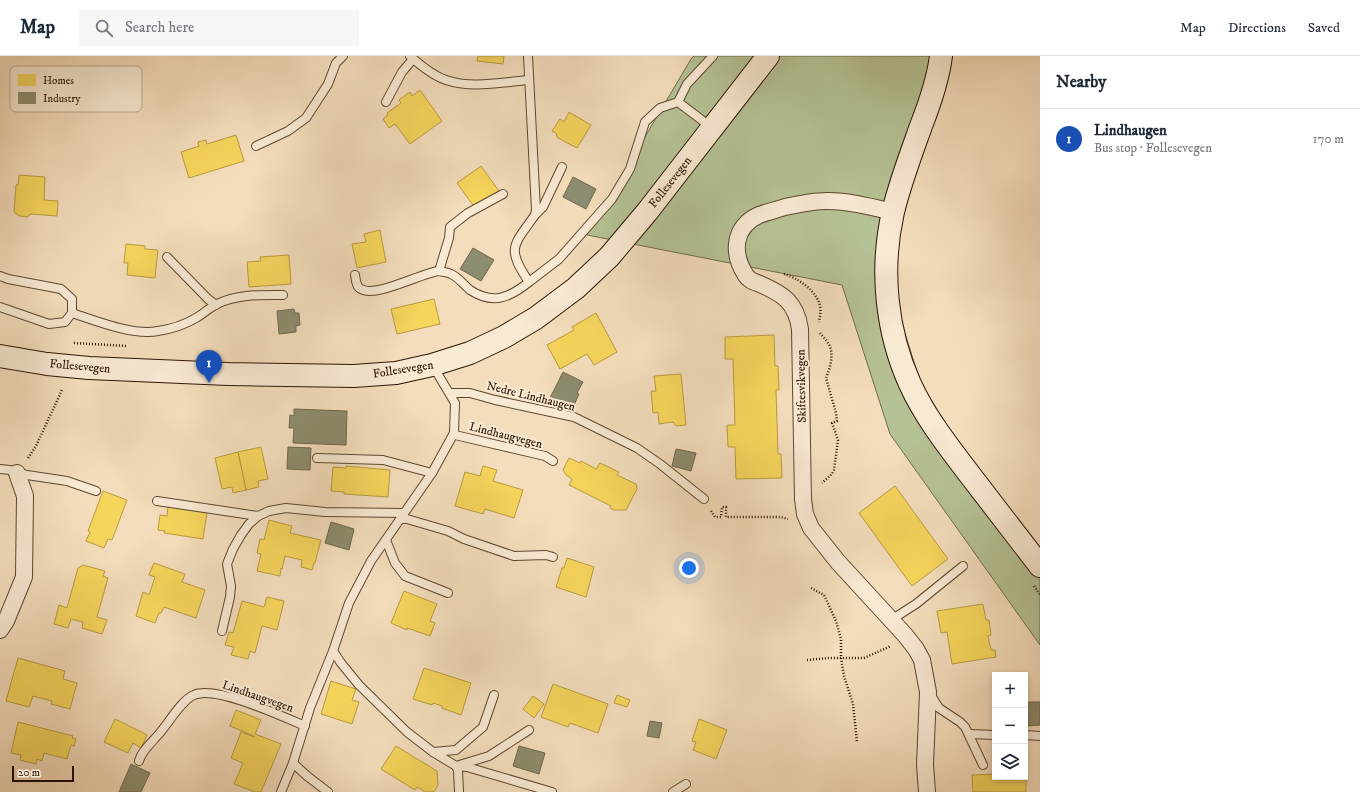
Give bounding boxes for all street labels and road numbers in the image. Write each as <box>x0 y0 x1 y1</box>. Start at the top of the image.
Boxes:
street label: Follesevegen <box>646 153 696 211</box>
street label: Skiftesvikvegen <box>793 348 810 423</box>
street label: Follesevegen <box>49 356 112 377</box>
street label: Follesevegen <box>372 357 435 382</box>
street label: Nedre Lindhaugen <box>485 378 577 415</box>
street label: Lindhaugvegen <box>468 419 545 452</box>
street label: Lindhaugvegen <box>220 677 296 716</box>

